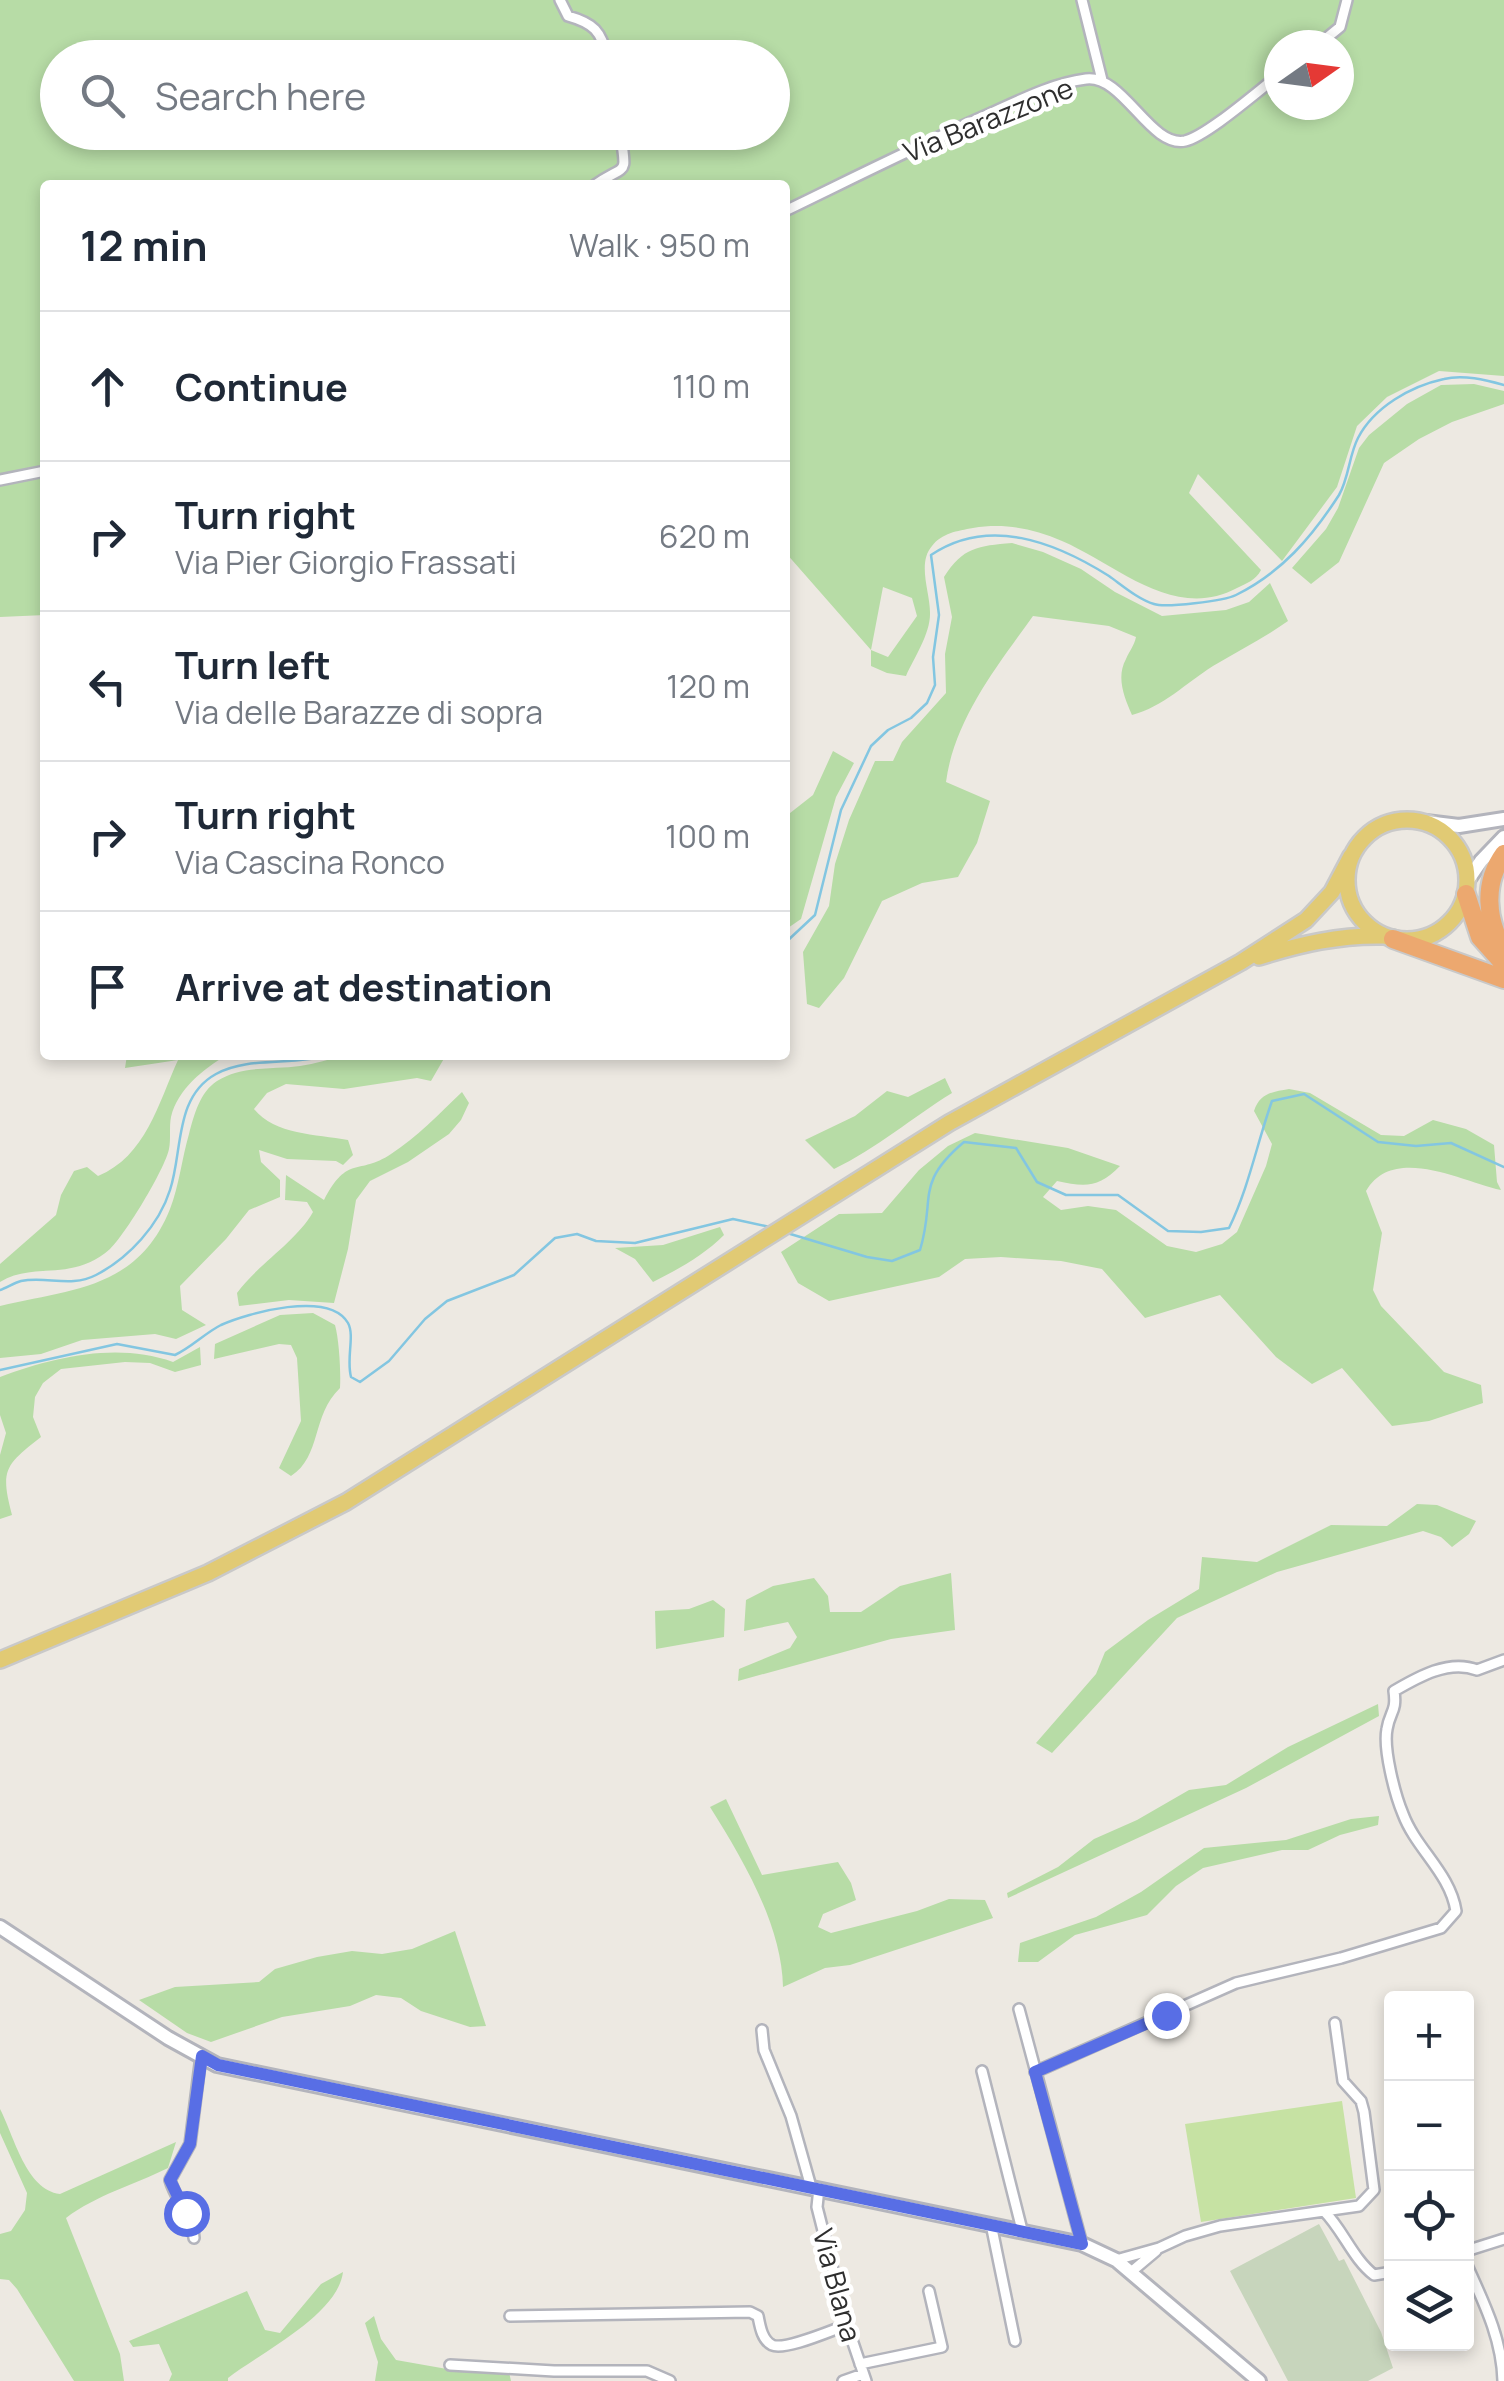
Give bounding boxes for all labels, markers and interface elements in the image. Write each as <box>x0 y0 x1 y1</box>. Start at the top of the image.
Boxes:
north arrow <box>1264 30 1354 120</box>
search box <box>40 40 790 150</box>
icon: search <box>75 68 130 123</box>
street label: Via Barazzone <box>898 68 1078 170</box>
text: Search here <box>155 69 366 121</box>
text: 12 min <box>80 216 208 274</box>
text: Walk · 950 m <box>569 223 750 267</box>
icon: ahead <box>80 359 135 414</box>
text: Continue <box>175 360 348 412</box>
text: 110 m <box>672 364 750 408</box>
text: Turn right <box>175 488 356 540</box>
icon: right <box>80 509 135 564</box>
text: 620 m <box>659 514 750 558</box>
text: Via Pier Giorgio Frassati <box>175 540 517 584</box>
text: Turn left <box>175 638 331 690</box>
icon: left <box>80 659 135 714</box>
text: 120 m <box>666 664 750 708</box>
text: Via delle Barazze di sopra <box>175 690 543 734</box>
text: Turn right <box>175 788 356 840</box>
icon: right <box>80 809 135 864</box>
text: 100 m <box>665 814 750 858</box>
text: Via Cascina Ronco <box>175 840 445 884</box>
icon: arrive <box>80 959 135 1014</box>
text: Arrive at destination <box>175 960 552 1012</box>
map controls <box>1384 1991 1474 2351</box>
button: + <box>1384 1991 1474 2081</box>
route end <box>1144 1993 1190 2039</box>
button: − <box>1384 2081 1474 2171</box>
button: locate <box>1384 2171 1474 2261</box>
route start <box>164 2191 210 2237</box>
street label: Via Blana <box>805 2224 871 2346</box>
button: layers <box>1384 2261 1474 2351</box>

